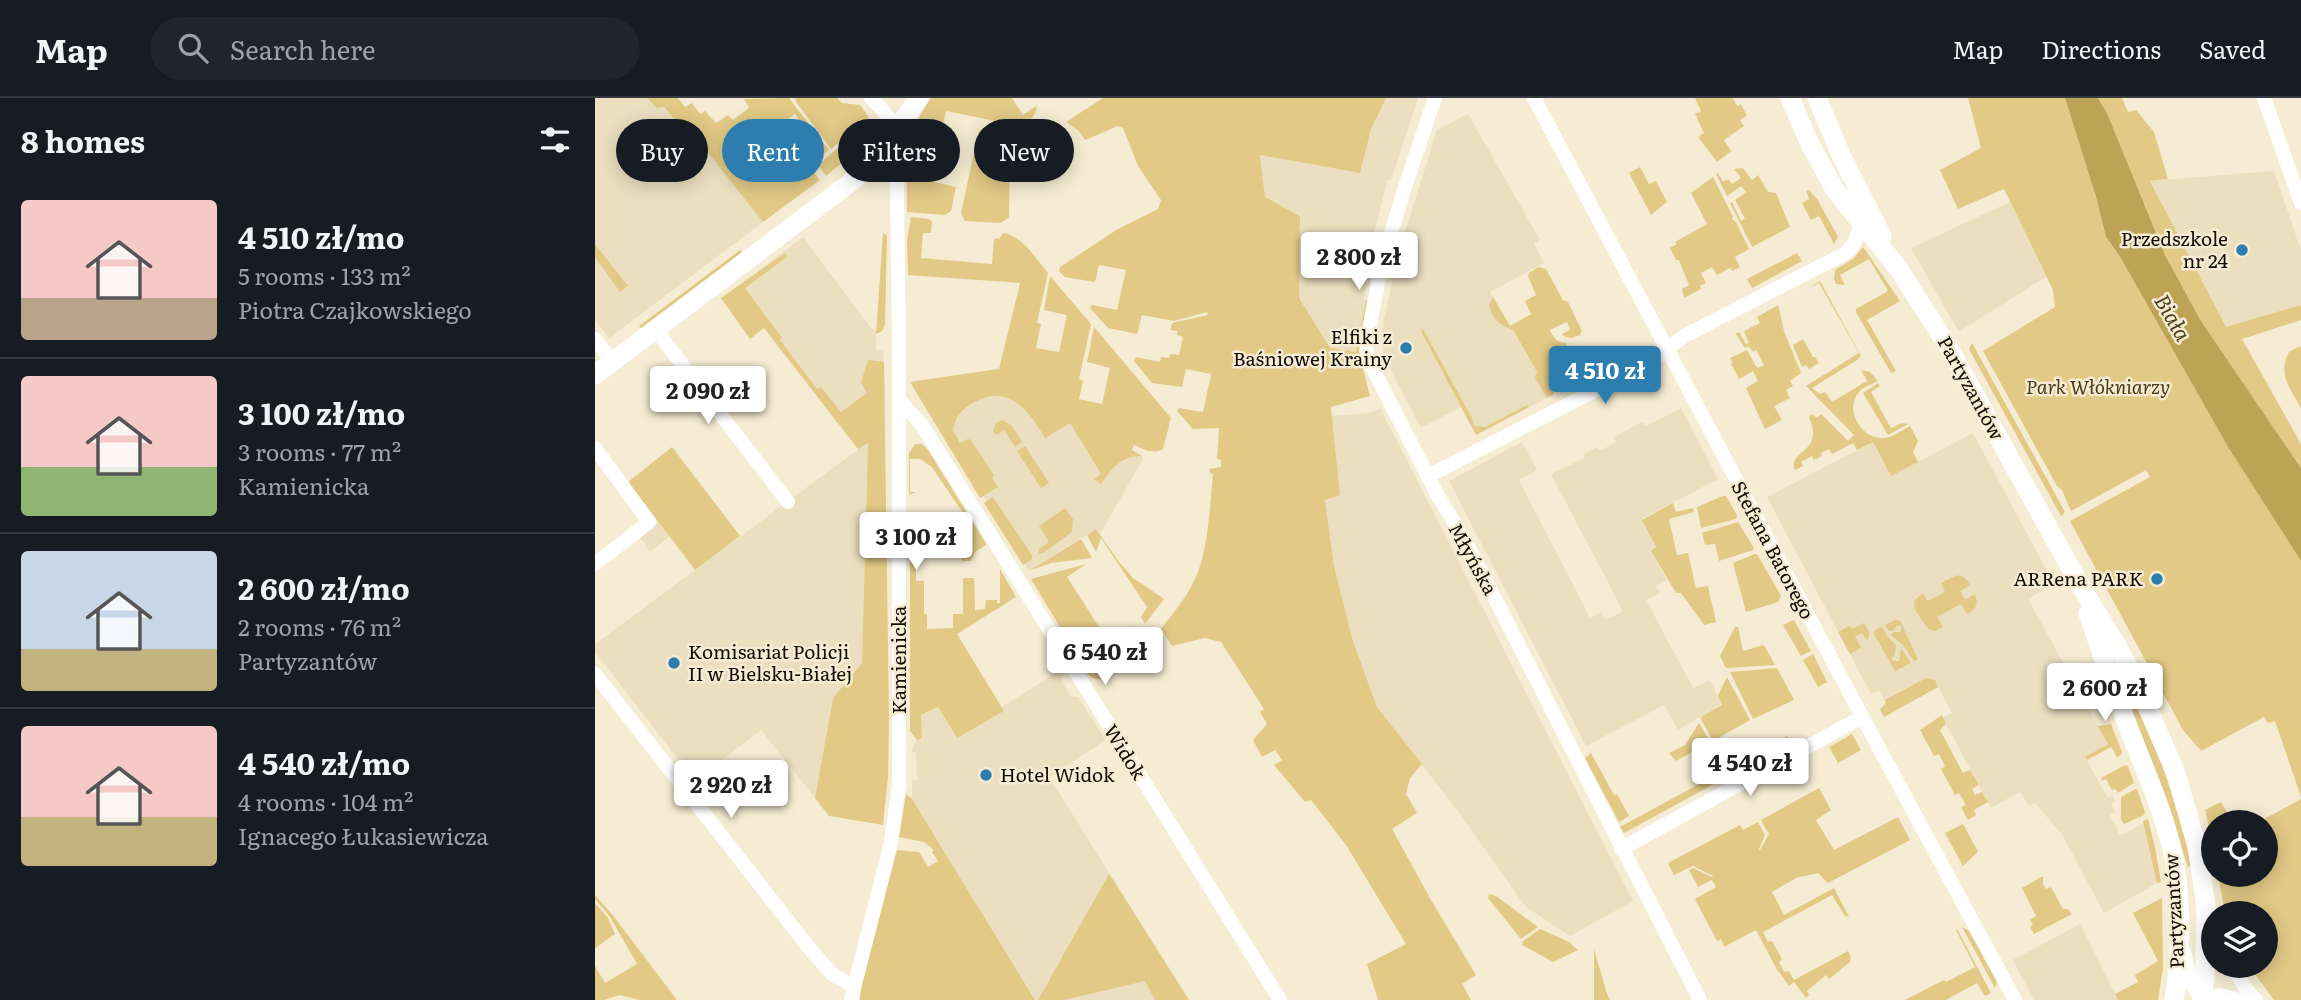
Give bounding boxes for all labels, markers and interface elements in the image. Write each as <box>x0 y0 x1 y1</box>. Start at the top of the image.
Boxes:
search box <box>150 17 640 80</box>
text: Map <box>35 24 108 73</box>
icon: search <box>174 29 212 67</box>
text: Search here <box>230 29 376 68</box>
text: Map <box>1952 31 2003 66</box>
text: Directions <box>2041 31 2161 66</box>
text: Saved <box>2199 31 2266 66</box>
text: 8 homes <box>21 118 145 162</box>
chip: Buy <box>616 119 708 182</box>
chip: Rent <box>722 119 824 182</box>
chip: Filters <box>838 119 960 182</box>
chip: New <box>974 119 1074 182</box>
icon: filters <box>536 121 574 159</box>
text: 4 510 zł/mo <box>238 214 405 258</box>
place label: Przedszkole nr 24 <box>2121 224 2229 274</box>
icon: home <box>77 228 161 312</box>
pin: 2 800 zł <box>1287 232 1431 292</box>
text: 2 800 zł <box>1317 238 1401 272</box>
marker: Przedszkole nr 24 <box>2234 242 2250 258</box>
text: 5 rooms · 133 m² <box>238 258 411 292</box>
water label: Biała <box>2148 288 2200 346</box>
text: Piotra Czajkowskiego <box>238 292 472 326</box>
place label: Elfiki z Baśniowej Krainy <box>1233 322 1392 372</box>
street label: Partyzantów <box>1932 330 2012 445</box>
marker: Elfiki z Baśniowej Krainy <box>1398 340 1414 356</box>
pin: 4 510 zł <box>1533 346 1677 406</box>
text: 4 510 zł <box>1565 352 1645 386</box>
pin: 2 090 zł <box>636 366 780 426</box>
text: 2 090 zł <box>666 372 750 406</box>
park label: Park Włókniarzy <box>2026 372 2170 400</box>
text: 3 100 zł/mo <box>238 390 405 434</box>
icon: home <box>77 404 161 488</box>
text: 3 rooms · 77 m² <box>238 434 401 468</box>
text: Kamienicka <box>238 468 369 502</box>
street label: Stefana Batorego <box>1726 475 1822 624</box>
pin: 3 100 zł <box>844 512 988 572</box>
street label: Młyńska <box>1443 517 1506 600</box>
text: 3 100 zł <box>876 518 957 552</box>
place label: ARRena PARK <box>2013 564 2143 592</box>
text: 2 600 zł/mo <box>238 565 410 609</box>
marker: ARRena PARK <box>2149 571 2165 587</box>
icon: home <box>77 579 161 663</box>
street label: Kamienicka <box>884 605 912 714</box>
text: 2 rooms · 76 m² <box>238 609 401 643</box>
pin: 6 540 zł <box>1033 628 1177 687</box>
text: 6 540 zł <box>1063 633 1147 667</box>
place label: Komisariat Policji II w Bielsku-Białej <box>688 637 852 687</box>
text: Partyzantów <box>238 643 377 677</box>
marker: Komisariat Policji II w Bielsku-Białej <box>666 655 682 671</box>
pin: 2 600 zł <box>2033 664 2177 723</box>
text: 2 600 zł <box>2063 669 2147 703</box>
street label: Widok <box>1098 718 1154 785</box>
pin: 4 540 zł <box>1678 738 1822 798</box>
text: 4 540 zł/mo <box>238 740 410 784</box>
text: 4 540 zł <box>1708 744 1792 778</box>
icon: home <box>77 754 161 838</box>
pin: 2 920 zł <box>659 760 803 820</box>
place label: Hotel Widok <box>1000 760 1115 788</box>
text: 2 920 zł <box>690 766 772 800</box>
marker: Hotel Widok <box>978 767 994 783</box>
text: 4 rooms · 104 m² <box>238 784 413 818</box>
map controls <box>2201 810 2278 978</box>
button: locate <box>2201 810 2278 887</box>
text: Ignacego Łukasiewicza <box>238 818 489 852</box>
street label: Partyzantów <box>2156 852 2190 969</box>
button: layers <box>2201 901 2278 978</box>

